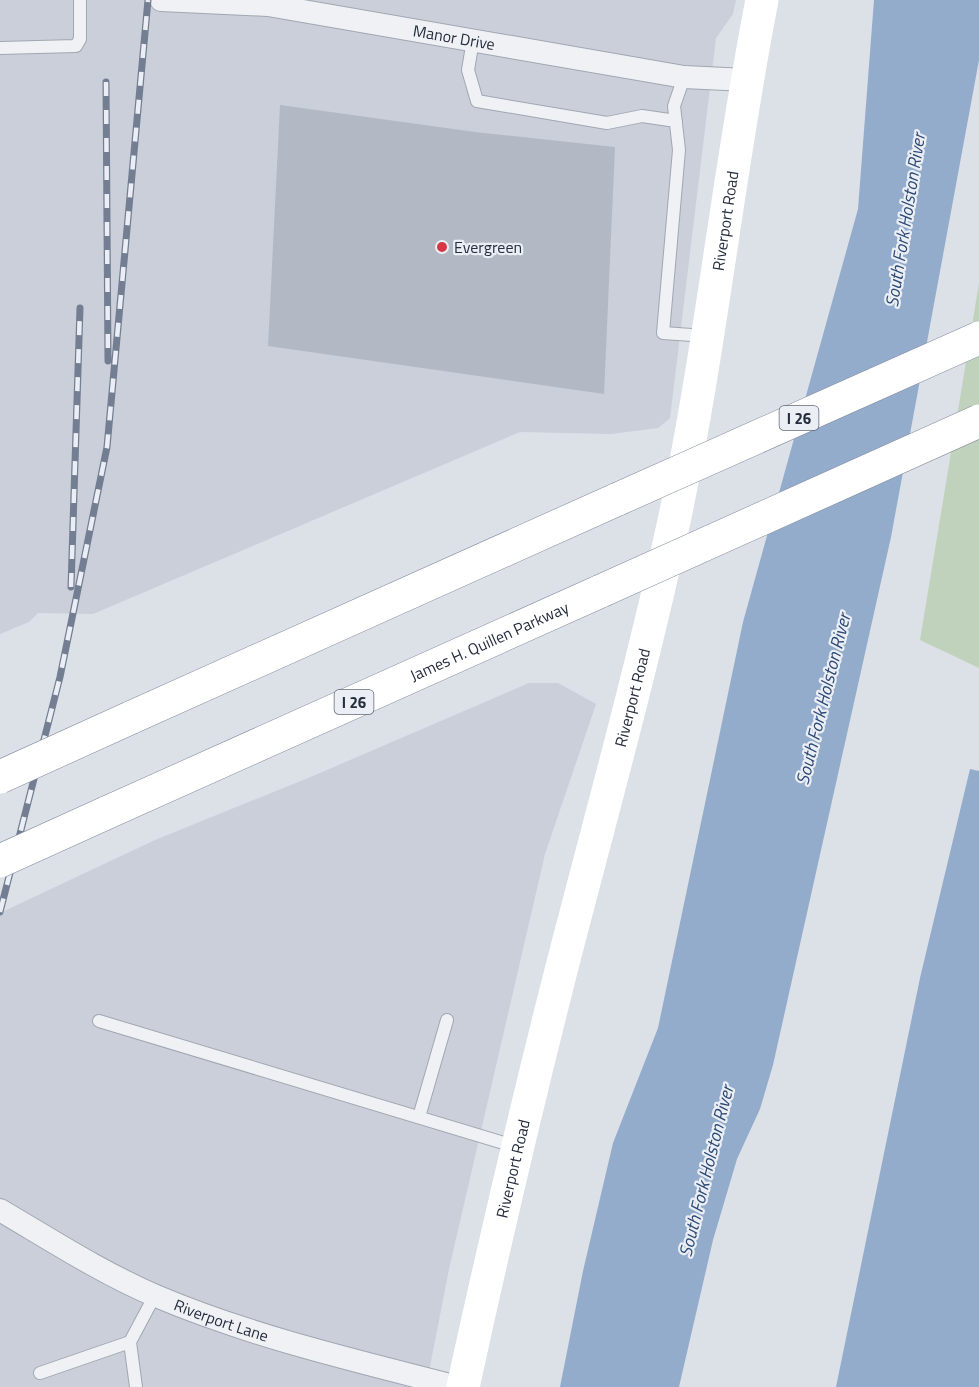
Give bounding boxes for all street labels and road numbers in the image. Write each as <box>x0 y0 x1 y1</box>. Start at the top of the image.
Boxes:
street label: Manor Drive <box>411 18 497 56</box>
street label: Riverport Road <box>706 169 745 272</box>
road number: I 26 <box>780 406 818 430</box>
street label: James H. Quillen Parkway <box>406 595 573 687</box>
street label: Riverport Road <box>608 646 656 749</box>
road number: I 26 <box>334 690 374 714</box>
street label: Riverport Road <box>489 1117 536 1220</box>
street label: Riverport Lane <box>171 1293 272 1348</box>

